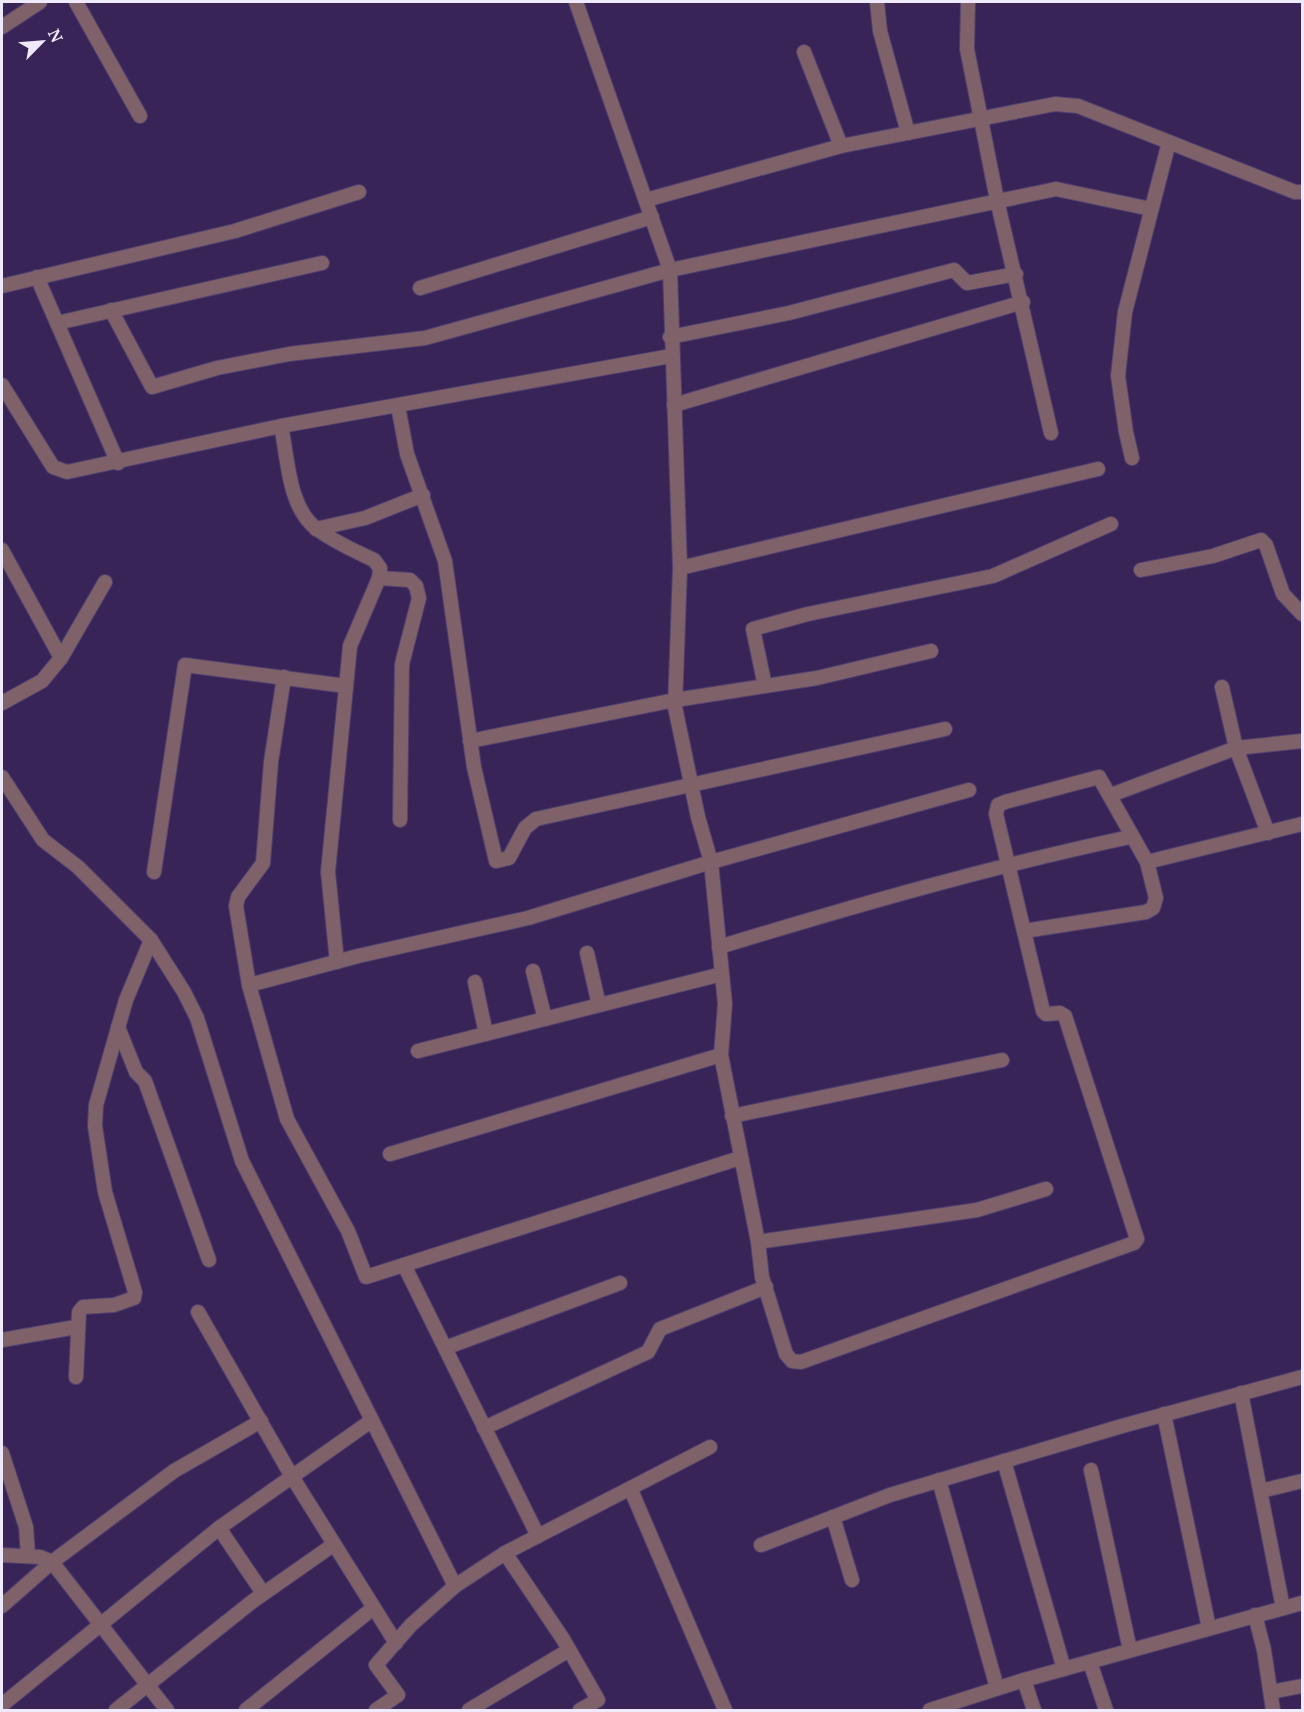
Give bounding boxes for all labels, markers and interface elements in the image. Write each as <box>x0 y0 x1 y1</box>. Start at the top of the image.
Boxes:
north arrow <box>12 12 72 72</box>
text: N <box>43 25 68 46</box>

